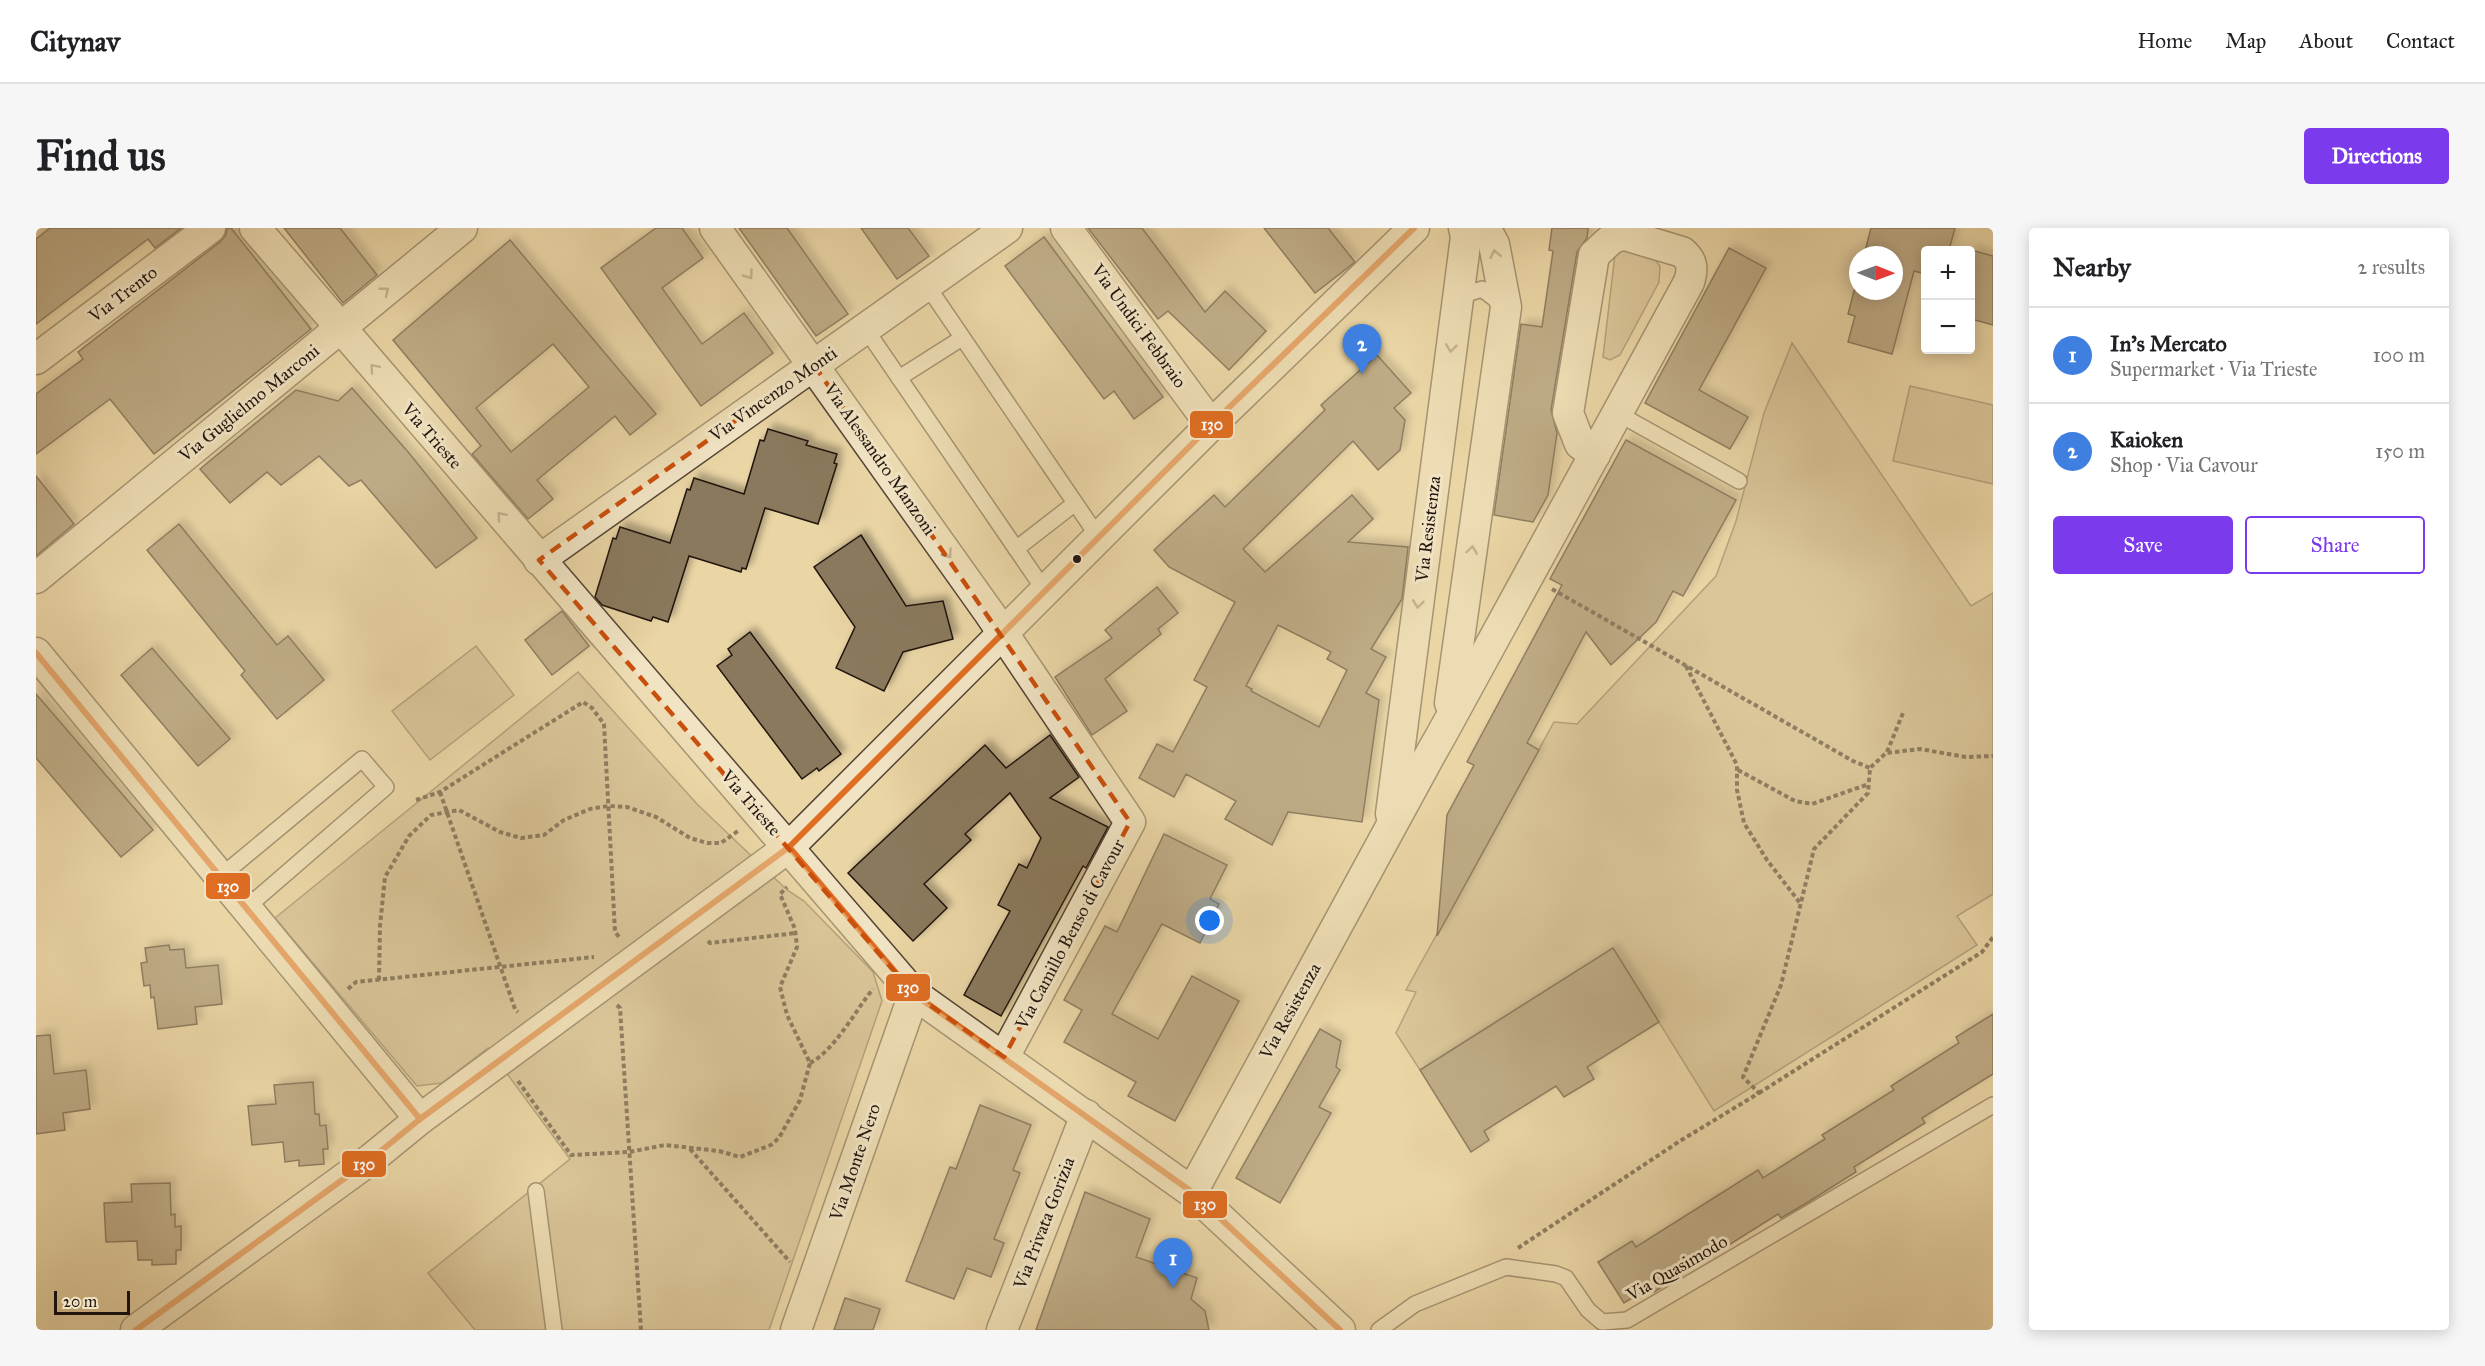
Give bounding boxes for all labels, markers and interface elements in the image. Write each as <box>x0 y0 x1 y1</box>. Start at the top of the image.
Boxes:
text: Citynav <box>30 24 120 59</box>
text: Home <box>2137 28 2192 54</box>
text: Map <box>2225 28 2266 54</box>
text: About <box>2299 28 2353 54</box>
text: Contact <box>2386 28 2455 54</box>
button: Directions <box>2304 128 2449 184</box>
text: Find us <box>36 130 166 182</box>
north arrow <box>1849 246 1903 300</box>
map controls <box>1921 246 1975 354</box>
button: + <box>1921 246 1975 300</box>
one-way arrow <box>1489 249 1502 259</box>
text: Nearby <box>2053 251 2131 283</box>
text: 2 results <box>2357 255 2425 279</box>
street label: Via Undici Febbraio <box>1086 259 1191 392</box>
street label: Via Trento <box>84 261 162 328</box>
one-way arrow <box>742 269 753 280</box>
one-way arrow <box>378 287 389 298</box>
button: − <box>1921 300 1975 354</box>
pin: 2 <box>1342 324 1382 374</box>
text: In's Mercato <box>2110 330 2227 357</box>
street label: Via Guglielmo Marconi <box>173 339 324 468</box>
street label: Via Vincenzo Monti <box>704 342 841 447</box>
text: 1 <box>2069 343 2076 367</box>
text: 100 m <box>2373 343 2425 367</box>
one-way arrow <box>1446 344 1458 353</box>
text: Supermarket · Via Trieste <box>2110 357 2317 381</box>
one-way arrow <box>370 364 381 375</box>
street label: Via Alessandro Manzoni <box>819 378 941 539</box>
street label: Via Trieste <box>397 398 467 474</box>
line badge: 130 <box>1189 410 1234 439</box>
text: 130 <box>1201 415 1223 435</box>
text: Kaioken <box>2110 426 2183 453</box>
text: 2 <box>2068 439 2077 463</box>
text: 150 m <box>2375 439 2425 463</box>
text: Shop · Via Cavour <box>2110 453 2258 477</box>
street label: Via Resistenza <box>1410 474 1445 584</box>
one-way arrow <box>497 512 508 523</box>
button: Save <box>2053 516 2233 574</box>
button: Share <box>2245 516 2425 574</box>
one-way arrow <box>1466 546 1478 555</box>
one-way arrow <box>941 547 952 558</box>
unlabelled marker <box>1071 553 1083 565</box>
one-way arrow <box>1413 600 1425 609</box>
street label: Via Trieste <box>716 765 786 841</box>
street label: Via Camillo Benso di Cavour <box>1010 835 1130 1034</box>
line badge: 130 <box>205 872 251 900</box>
text: 130 <box>217 877 239 897</box>
your location <box>1195 906 1224 935</box>
street label: Via Resistenza <box>1254 959 1326 1064</box>
line badge: 130 <box>885 973 931 1002</box>
text: 130 <box>897 978 919 998</box>
street label: Via Monte Nero <box>824 1101 885 1224</box>
line badge: 130 <box>341 1150 387 1178</box>
street label: Via Privata Gorizia <box>1008 1154 1079 1293</box>
text: 130 <box>353 1155 375 1175</box>
line badge: 130 <box>1182 1190 1228 1219</box>
text: 130 <box>1194 1195 1216 1215</box>
street label: Via Quasimodo <box>1622 1230 1731 1306</box>
pin: 1 <box>1154 1238 1192 1288</box>
scale bar <box>54 1288 130 1316</box>
text: 20 m <box>63 1292 97 1311</box>

